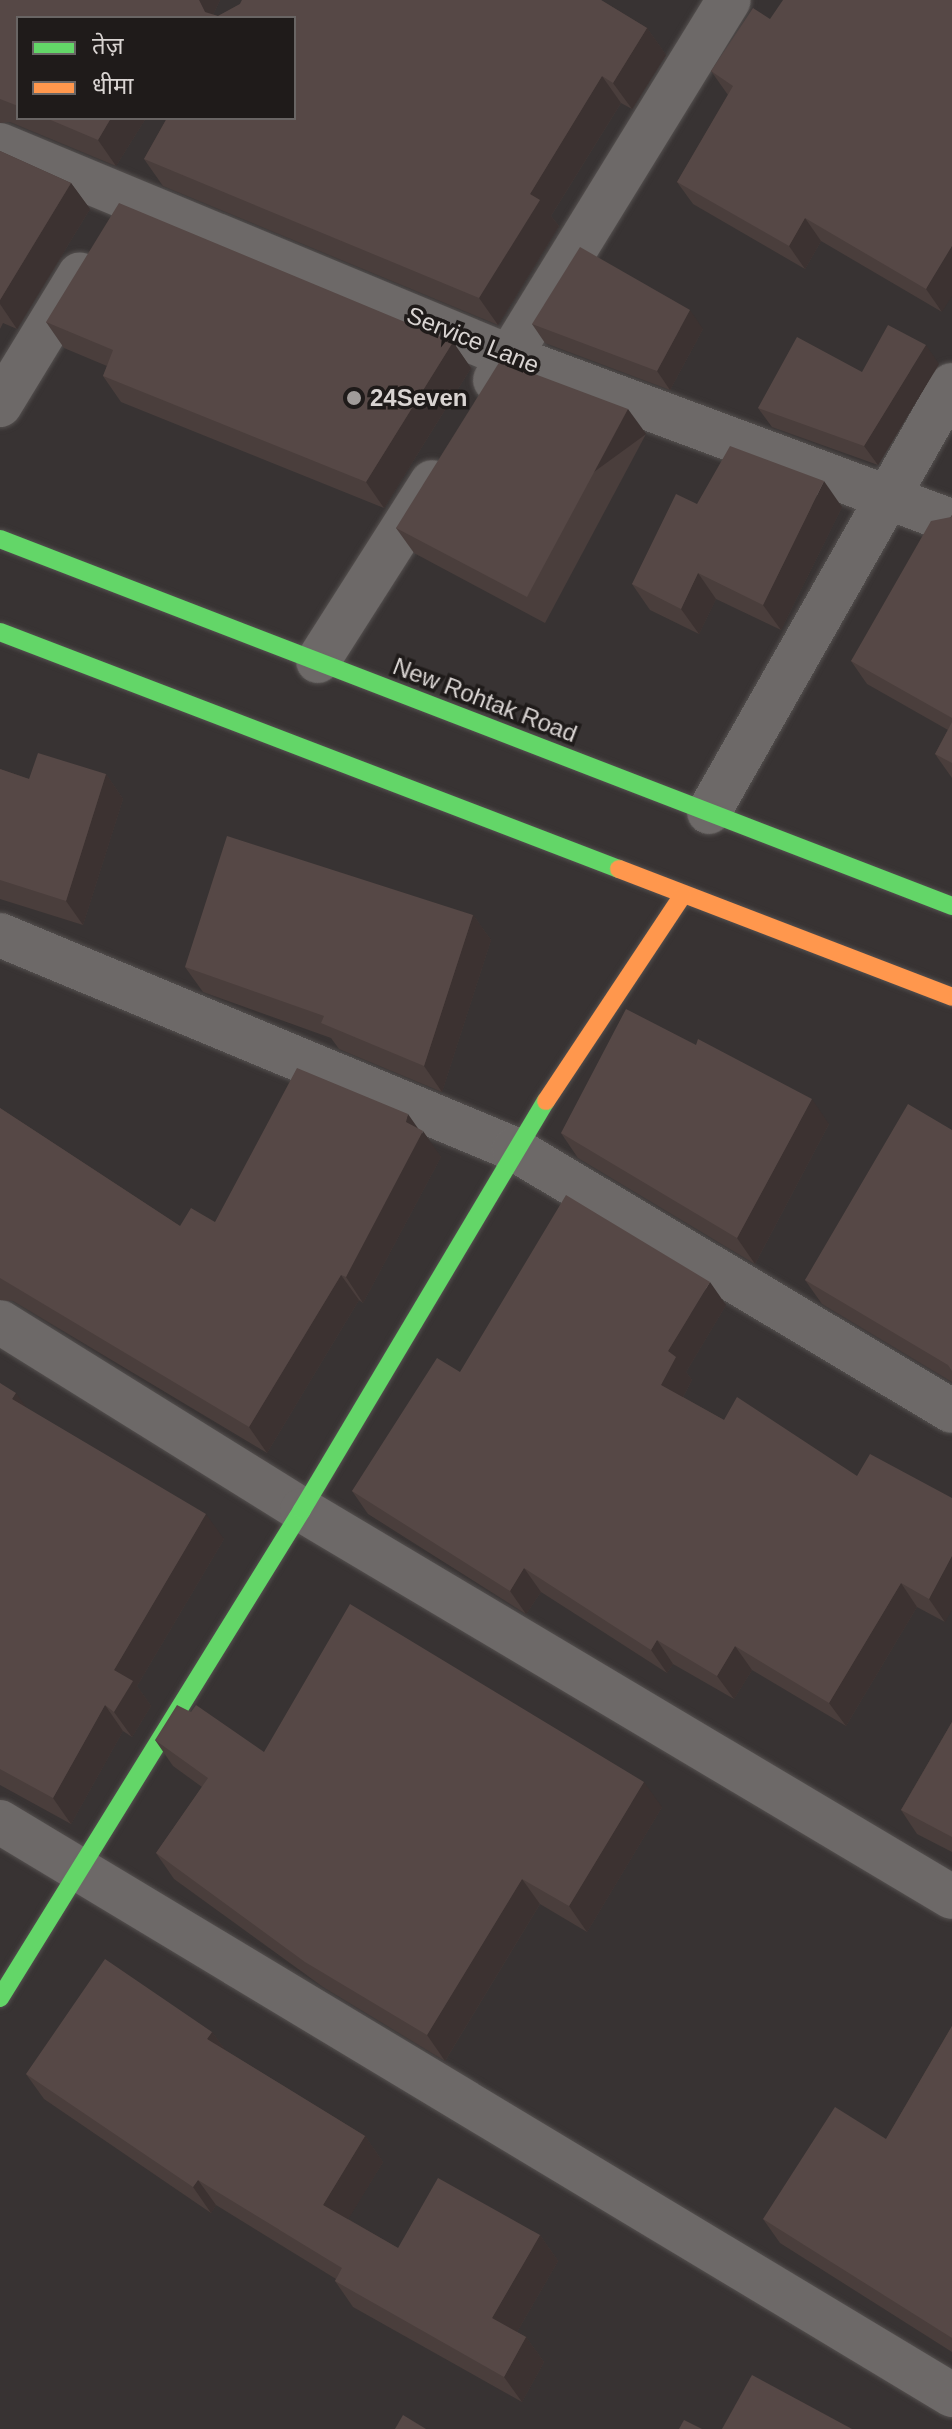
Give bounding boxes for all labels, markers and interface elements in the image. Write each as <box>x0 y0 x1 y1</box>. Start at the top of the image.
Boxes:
legend <box>16 16 296 120</box>
text: तेज़ <box>92 32 124 59</box>
text: धीमा <box>92 72 134 99</box>
street label: Service Lane <box>403 300 543 380</box>
place label: 24Seven <box>370 384 467 412</box>
marker: 24Seven <box>345 389 363 407</box>
street label: New Rohtak Road <box>389 652 581 748</box>

